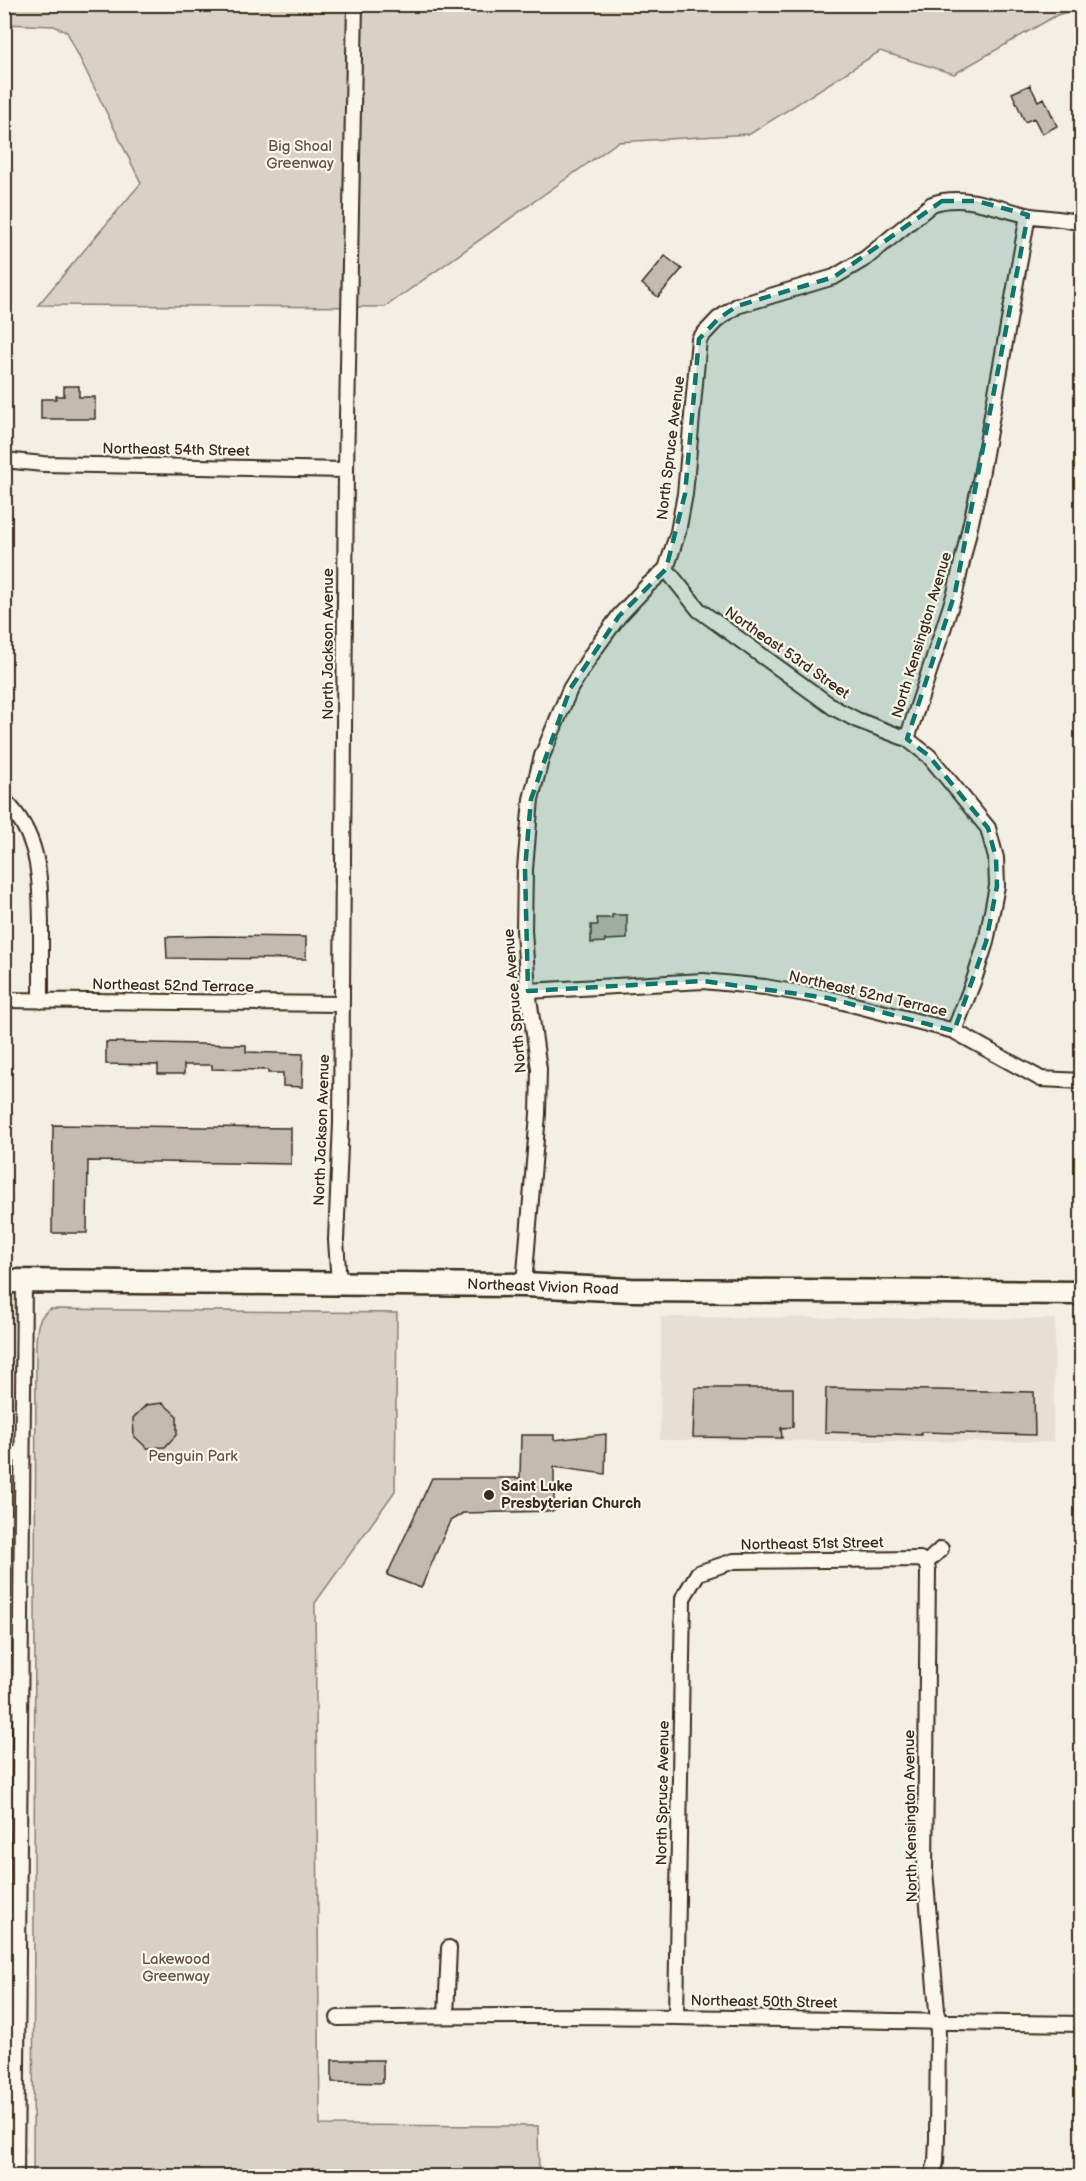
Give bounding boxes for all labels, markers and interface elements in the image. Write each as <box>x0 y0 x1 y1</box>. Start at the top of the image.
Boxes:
park label: Big Shoal Greenway <box>266 137 334 173</box>
street label: North Spruce Avenue <box>653 375 689 521</box>
street label: Northeast 54th Street <box>102 439 250 461</box>
street label: North Kensington Avenue <box>888 550 956 720</box>
street label: North Jackson Avenue <box>319 568 338 720</box>
street label: Northeast 53rd Street <box>721 603 853 704</box>
street label: North Spruce Avenue <box>499 928 531 1074</box>
street label: Northeast 52nd Terrace <box>787 967 949 1022</box>
street label: Northeast 52nd Terrace <box>92 975 254 997</box>
street label: North Jackson Avenue <box>310 1054 334 1206</box>
street label: Northeast Vivion Road <box>467 1275 619 1299</box>
park label: Penguin Park <box>148 1447 238 1466</box>
place label: Saint Luke Presbyterian Church <box>501 1477 641 1513</box>
marker: Saint Luke Presbyterian Church <box>482 1488 496 1502</box>
street label: Northeast 51st Street <box>740 1533 884 1555</box>
street label: North Spruce Avenue <box>652 1720 674 1866</box>
street label: North Kensington Avenue <box>900 1729 922 1903</box>
park label: Lakewood Greenway <box>142 1950 210 1986</box>
street label: Northeast 50th Street <box>690 1991 838 2013</box>

